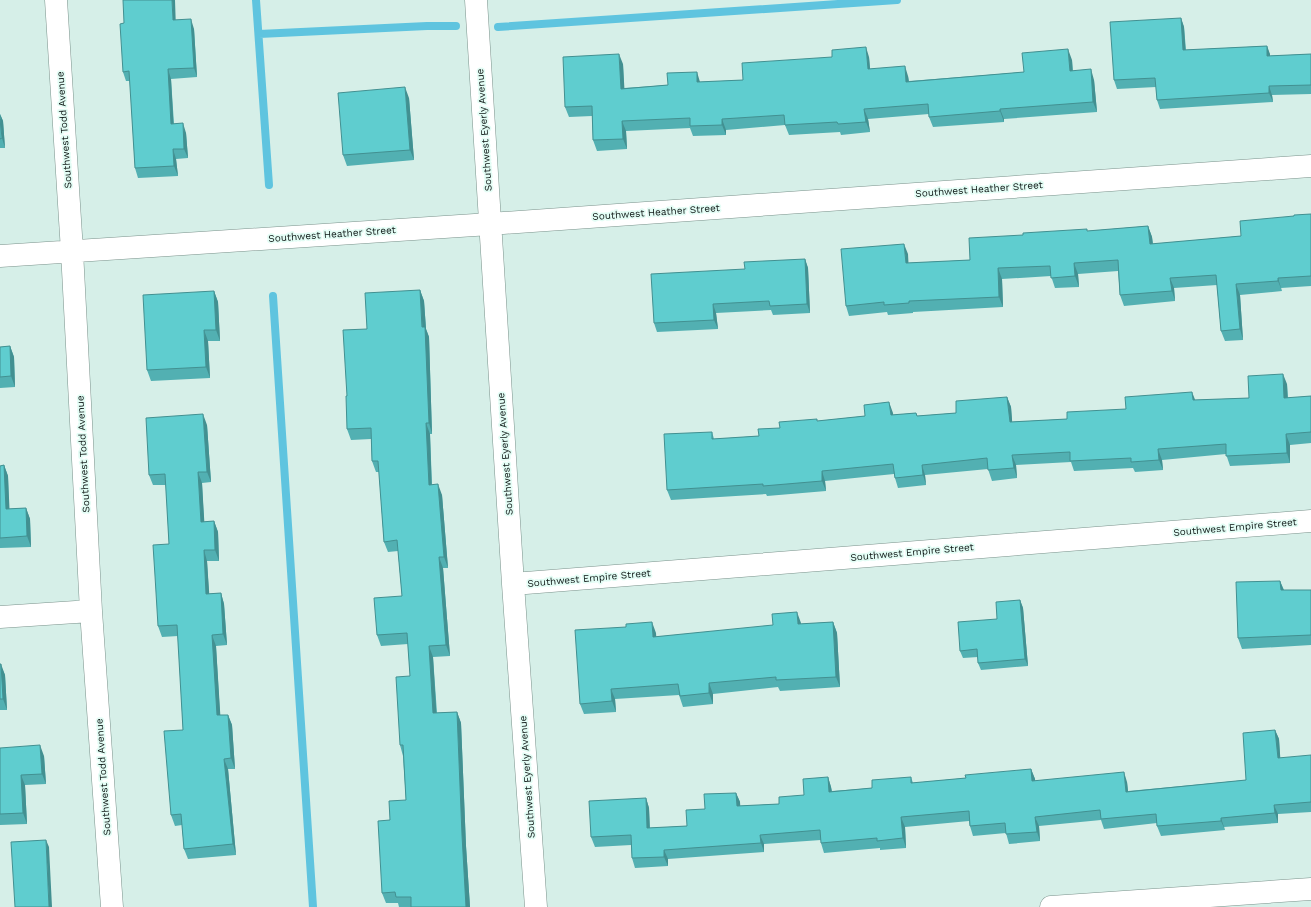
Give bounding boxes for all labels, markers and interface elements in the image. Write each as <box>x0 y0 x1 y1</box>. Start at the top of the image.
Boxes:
street label: Southwest Eyerly Avenue <box>474 68 494 192</box>
street label: Southwest Todd Avenue <box>54 71 74 189</box>
street label: Southwest Heather Street <box>915 179 1044 199</box>
street label: Southwest Heather Street <box>592 202 721 222</box>
street label: Southwest Heather Street <box>268 224 397 244</box>
street label: Southwest Eyerly Avenue <box>495 392 515 516</box>
street label: Southwest Todd Avenue <box>74 395 92 513</box>
street label: Southwest Empire Street <box>1173 516 1298 538</box>
street label: Southwest Empire Street <box>850 541 975 563</box>
street label: Southwest Empire Street <box>527 567 652 589</box>
street label: Southwest Eyerly Avenue <box>517 715 537 839</box>
street label: Southwest Todd Avenue <box>93 718 113 836</box>

